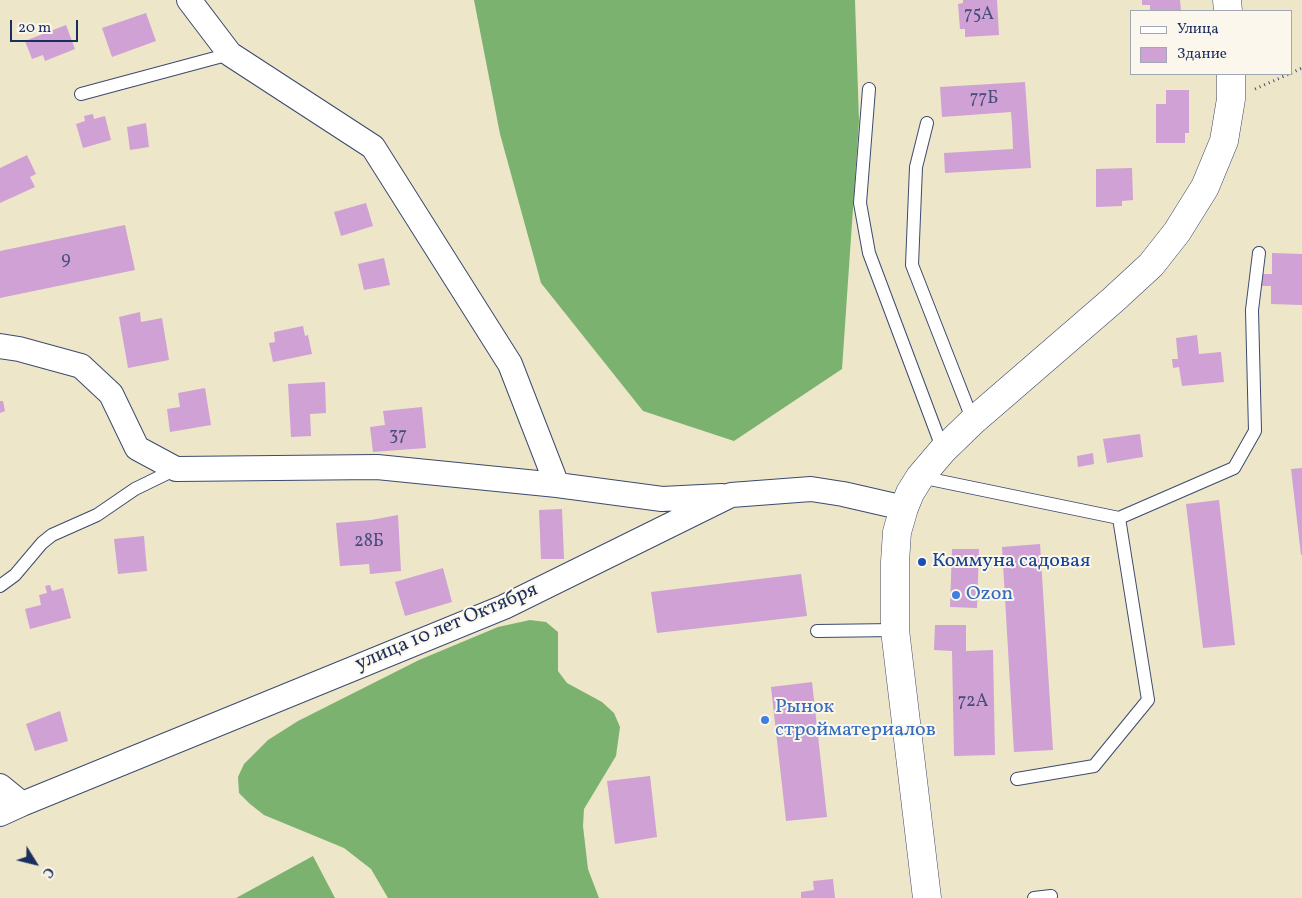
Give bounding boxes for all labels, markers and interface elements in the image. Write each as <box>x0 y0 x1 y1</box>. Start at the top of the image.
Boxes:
house number: 75А <box>964 5 994 27</box>
scale bar <box>12 10 80 42</box>
legend <box>1130 10 1292 75</box>
text: 20 m <box>18 18 51 39</box>
text: Улица <box>1177 19 1219 40</box>
text: Здание <box>1177 44 1227 65</box>
house number: 77Б <box>970 89 998 111</box>
house number: 9 <box>61 250 71 272</box>
house number: 37 <box>389 426 407 448</box>
house number: 28Б <box>354 532 384 554</box>
place label: Коммуна садовая <box>932 550 1090 574</box>
marker: Коммуна садовая <box>916 556 928 568</box>
street label: улица 10 лет Октября <box>352 579 542 677</box>
place label: Ozon <box>966 583 1013 607</box>
marker: Ozon <box>950 589 962 601</box>
house number: 72А <box>958 692 988 714</box>
place label: Рынок стройматериалов <box>775 696 936 743</box>
marker: Рынок стройматериалов <box>759 714 771 726</box>
north arrow <box>10 838 60 888</box>
text: С <box>37 863 58 881</box>

